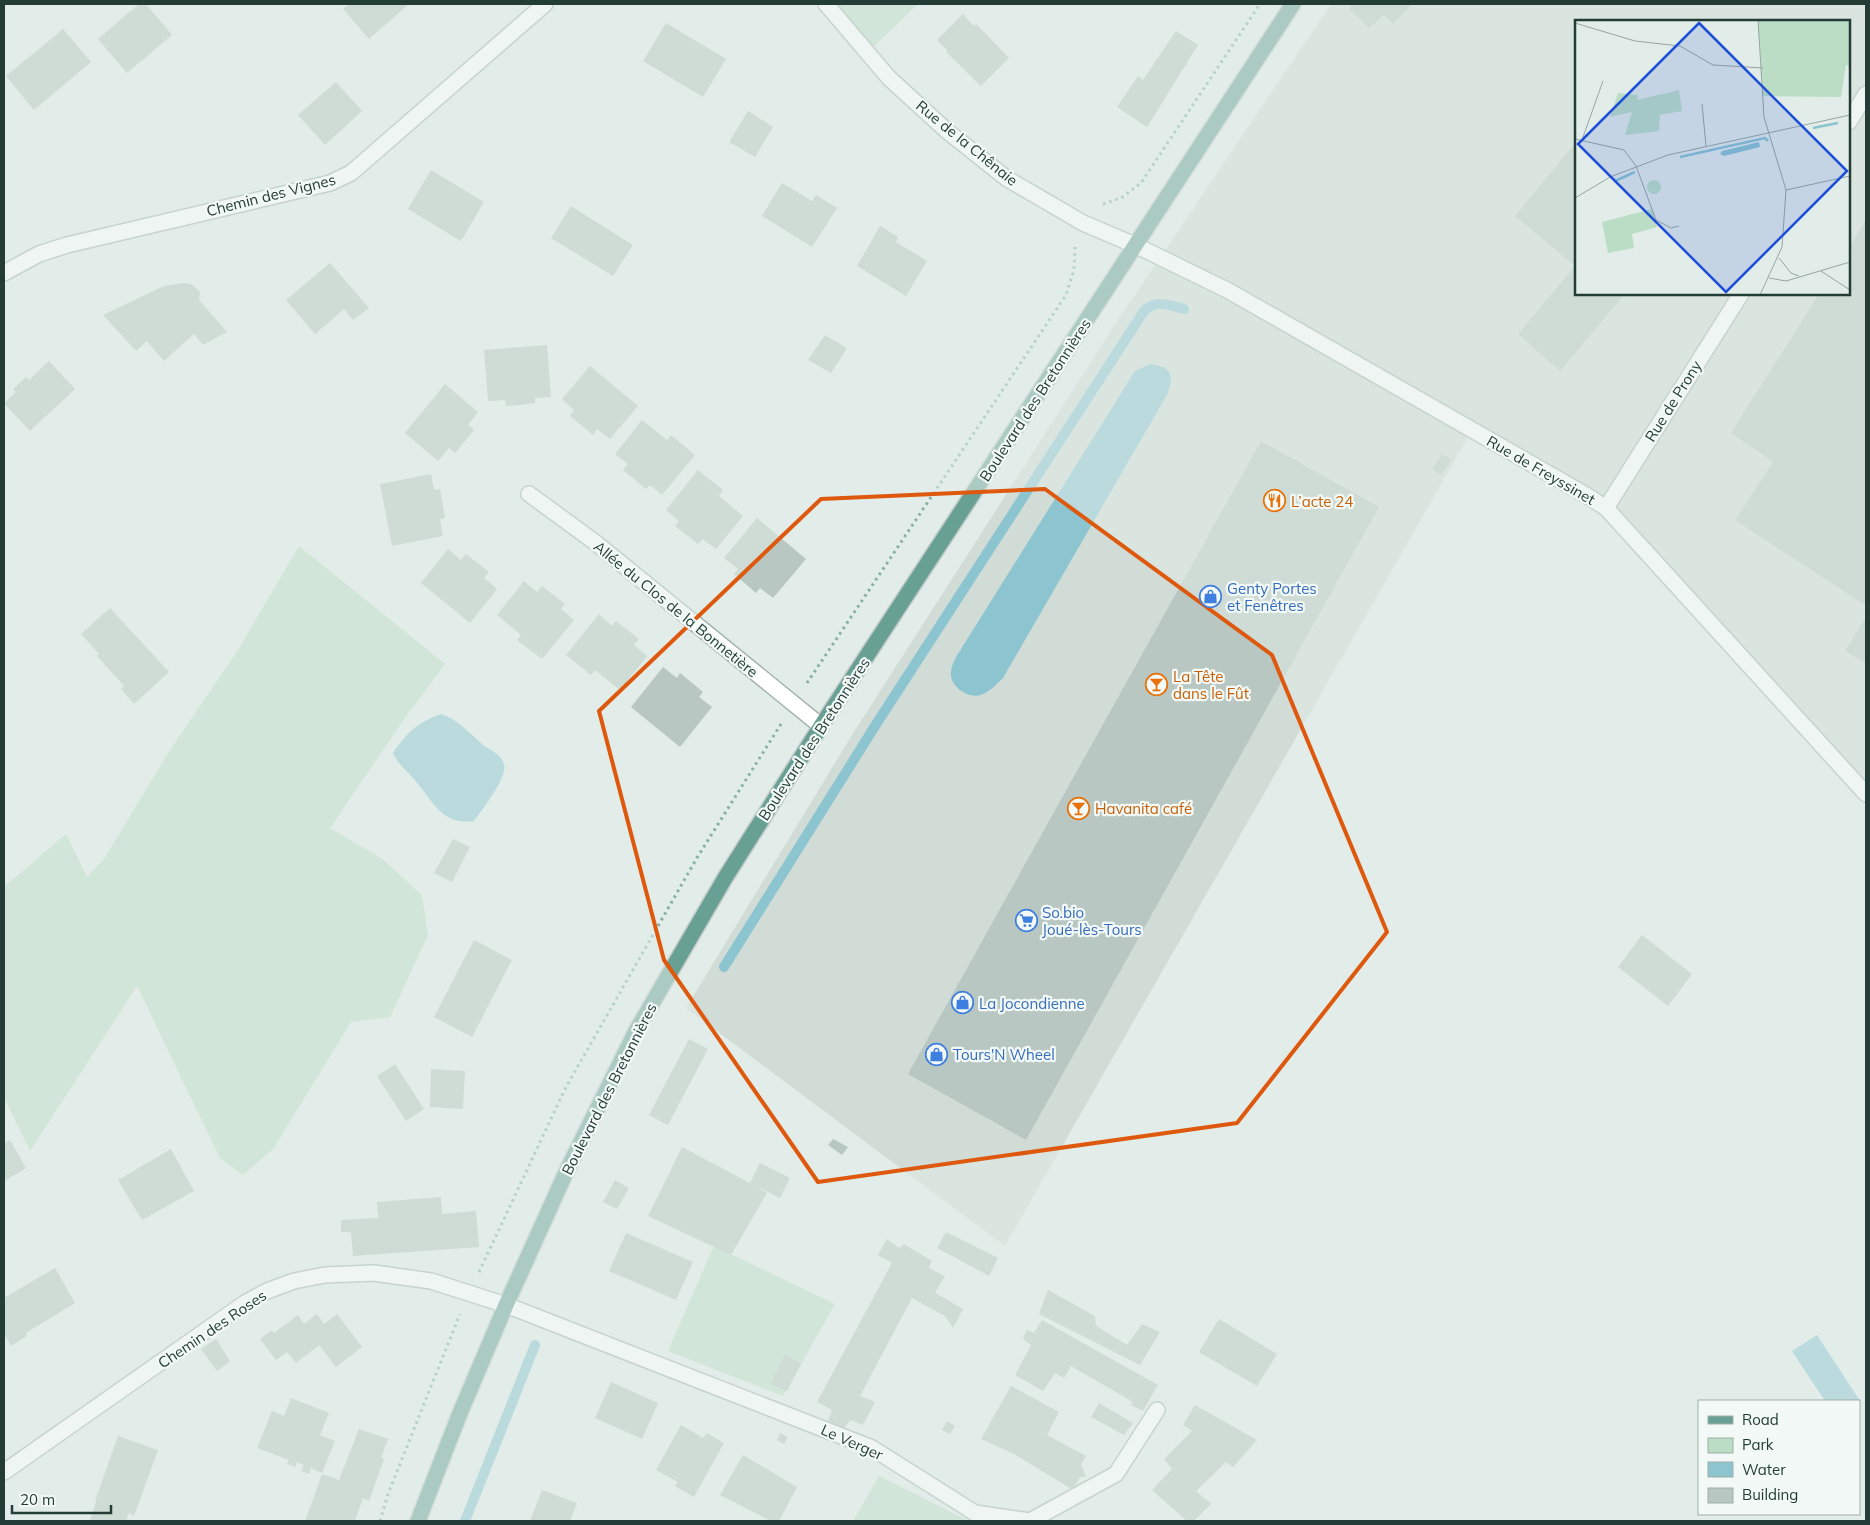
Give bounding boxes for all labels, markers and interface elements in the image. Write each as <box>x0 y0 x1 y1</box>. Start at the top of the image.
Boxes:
inset map <box>1575 20 1850 295</box>
street label: Rue de la Chênaie <box>912 96 1022 190</box>
street label: Chemin des Vignes <box>204 170 338 220</box>
street label: Boulevard des Bretonnières <box>975 315 1095 485</box>
street label: Rue de Prony <box>1640 357 1706 445</box>
street label: Rue de Freyssinet <box>1483 431 1599 509</box>
restaurant icon: L’acte 24 <box>1263 489 1287 513</box>
place label: L’acte 24 <box>1291 492 1353 511</box>
street label: Allée du Clos de la Bonnetière <box>590 537 762 681</box>
place label: Genty Portes et Fenêtres <box>1227 579 1317 615</box>
shop icon: Genty Portes et Fenêtres <box>1199 585 1223 609</box>
street label: Boulevard des Bretonnières <box>754 654 874 824</box>
place label: La Tête dans le Fût <box>1173 667 1249 703</box>
bar icon: La Tête dans le Fût <box>1145 673 1169 697</box>
bar icon: Havanita café <box>1067 796 1091 820</box>
place label: Havanita café <box>1095 799 1192 818</box>
place label: So.bio Joué-lès-Tours <box>1042 903 1142 939</box>
supermarket icon: So.bio Joué-lès-Tours <box>1014 909 1038 933</box>
shop icon: La Jocondienne <box>951 991 975 1015</box>
place label: La Jocondienne <box>979 994 1085 1013</box>
street label: Boulevard des Bretonnières <box>557 1000 661 1178</box>
shop icon: Tours'N Wheel <box>925 1042 949 1066</box>
place label: Tours'N Wheel <box>953 1045 1055 1064</box>
street label: Chemin des Roses <box>154 1286 270 1372</box>
legend <box>1698 1400 1860 1515</box>
text: Road <box>1742 1410 1779 1429</box>
street label: Le Verger <box>818 1420 886 1464</box>
text: Park <box>1742 1435 1774 1454</box>
text: Water <box>1742 1460 1786 1479</box>
scale bar <box>12 1482 111 1514</box>
text: Building <box>1742 1485 1798 1504</box>
text: 20 m <box>20 1490 55 1509</box>

